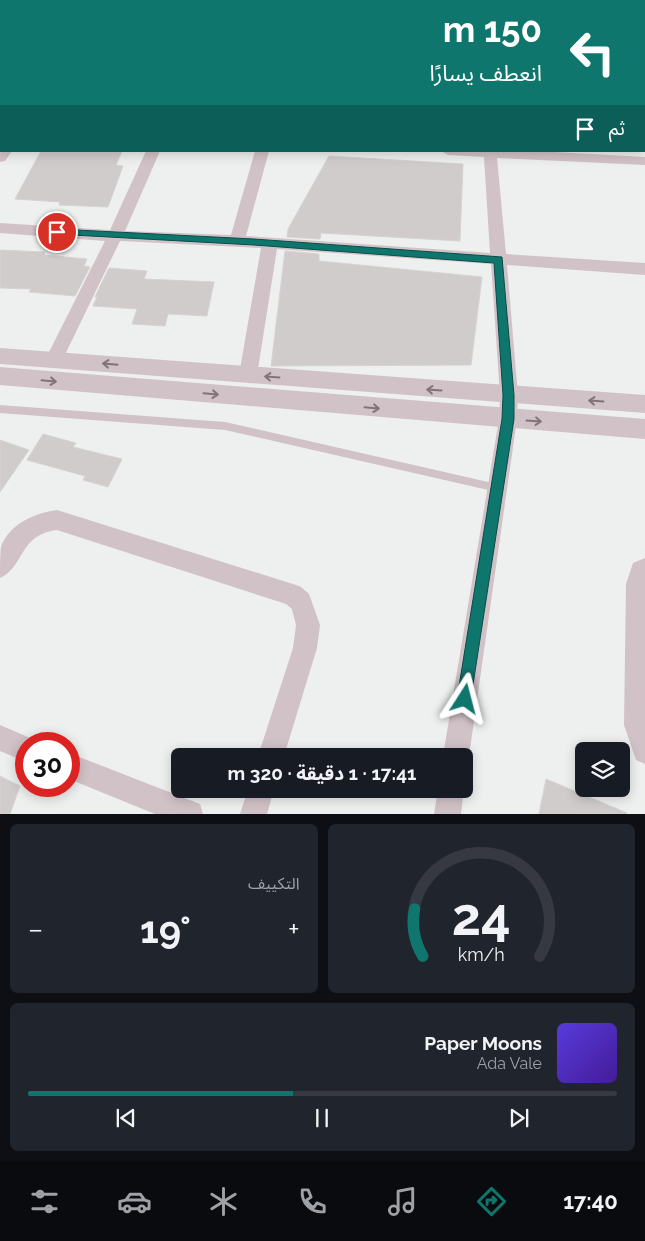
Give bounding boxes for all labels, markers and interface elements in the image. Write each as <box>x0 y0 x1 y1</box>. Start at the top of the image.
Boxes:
text: 150 m <box>443 9 542 50</box>
icon: left <box>560 20 625 85</box>
text: انعطف يسارًا <box>430 60 542 86</box>
icon: arrive <box>571 115 599 143</box>
text: ثم <box>609 117 625 139</box>
pin <box>36 211 78 253</box>
icon: arrive <box>43 218 71 246</box>
one-way arrow <box>103 360 119 369</box>
one-way arrow <box>264 373 280 382</box>
one-way arrow <box>40 376 56 385</box>
one-way arrow <box>427 385 443 394</box>
one-way arrow <box>202 389 218 399</box>
one-way arrow <box>589 396 605 406</box>
one-way arrow <box>364 403 380 413</box>
one-way arrow <box>526 416 542 426</box>
position arrow <box>438 672 490 724</box>
speed limit sign: 30 <box>15 732 80 797</box>
map controls <box>575 742 630 797</box>
button: layers <box>575 742 630 797</box>
text: 17:41 · 1 دقيقة · 320 m <box>228 762 416 784</box>
text: التكييف <box>248 874 300 893</box>
text: 24 <box>452 886 511 947</box>
text: 19° <box>140 907 191 952</box>
text: − <box>28 913 43 946</box>
text: + <box>288 913 300 946</box>
text: km/h <box>458 944 505 965</box>
text: Paper Moons <box>424 1032 542 1054</box>
text: Ada Vale <box>477 1054 542 1073</box>
icon: previous <box>112 1104 140 1132</box>
icon: pause <box>308 1104 336 1132</box>
icon: next <box>505 1104 533 1132</box>
icon: filters <box>27 1184 62 1219</box>
icon: car <box>117 1184 152 1219</box>
icon: climate <box>206 1184 241 1219</box>
icon: phone <box>295 1184 330 1219</box>
icon: music <box>385 1184 420 1219</box>
icon: directions <box>474 1184 509 1219</box>
text: 17:40 <box>563 1188 618 1214</box>

